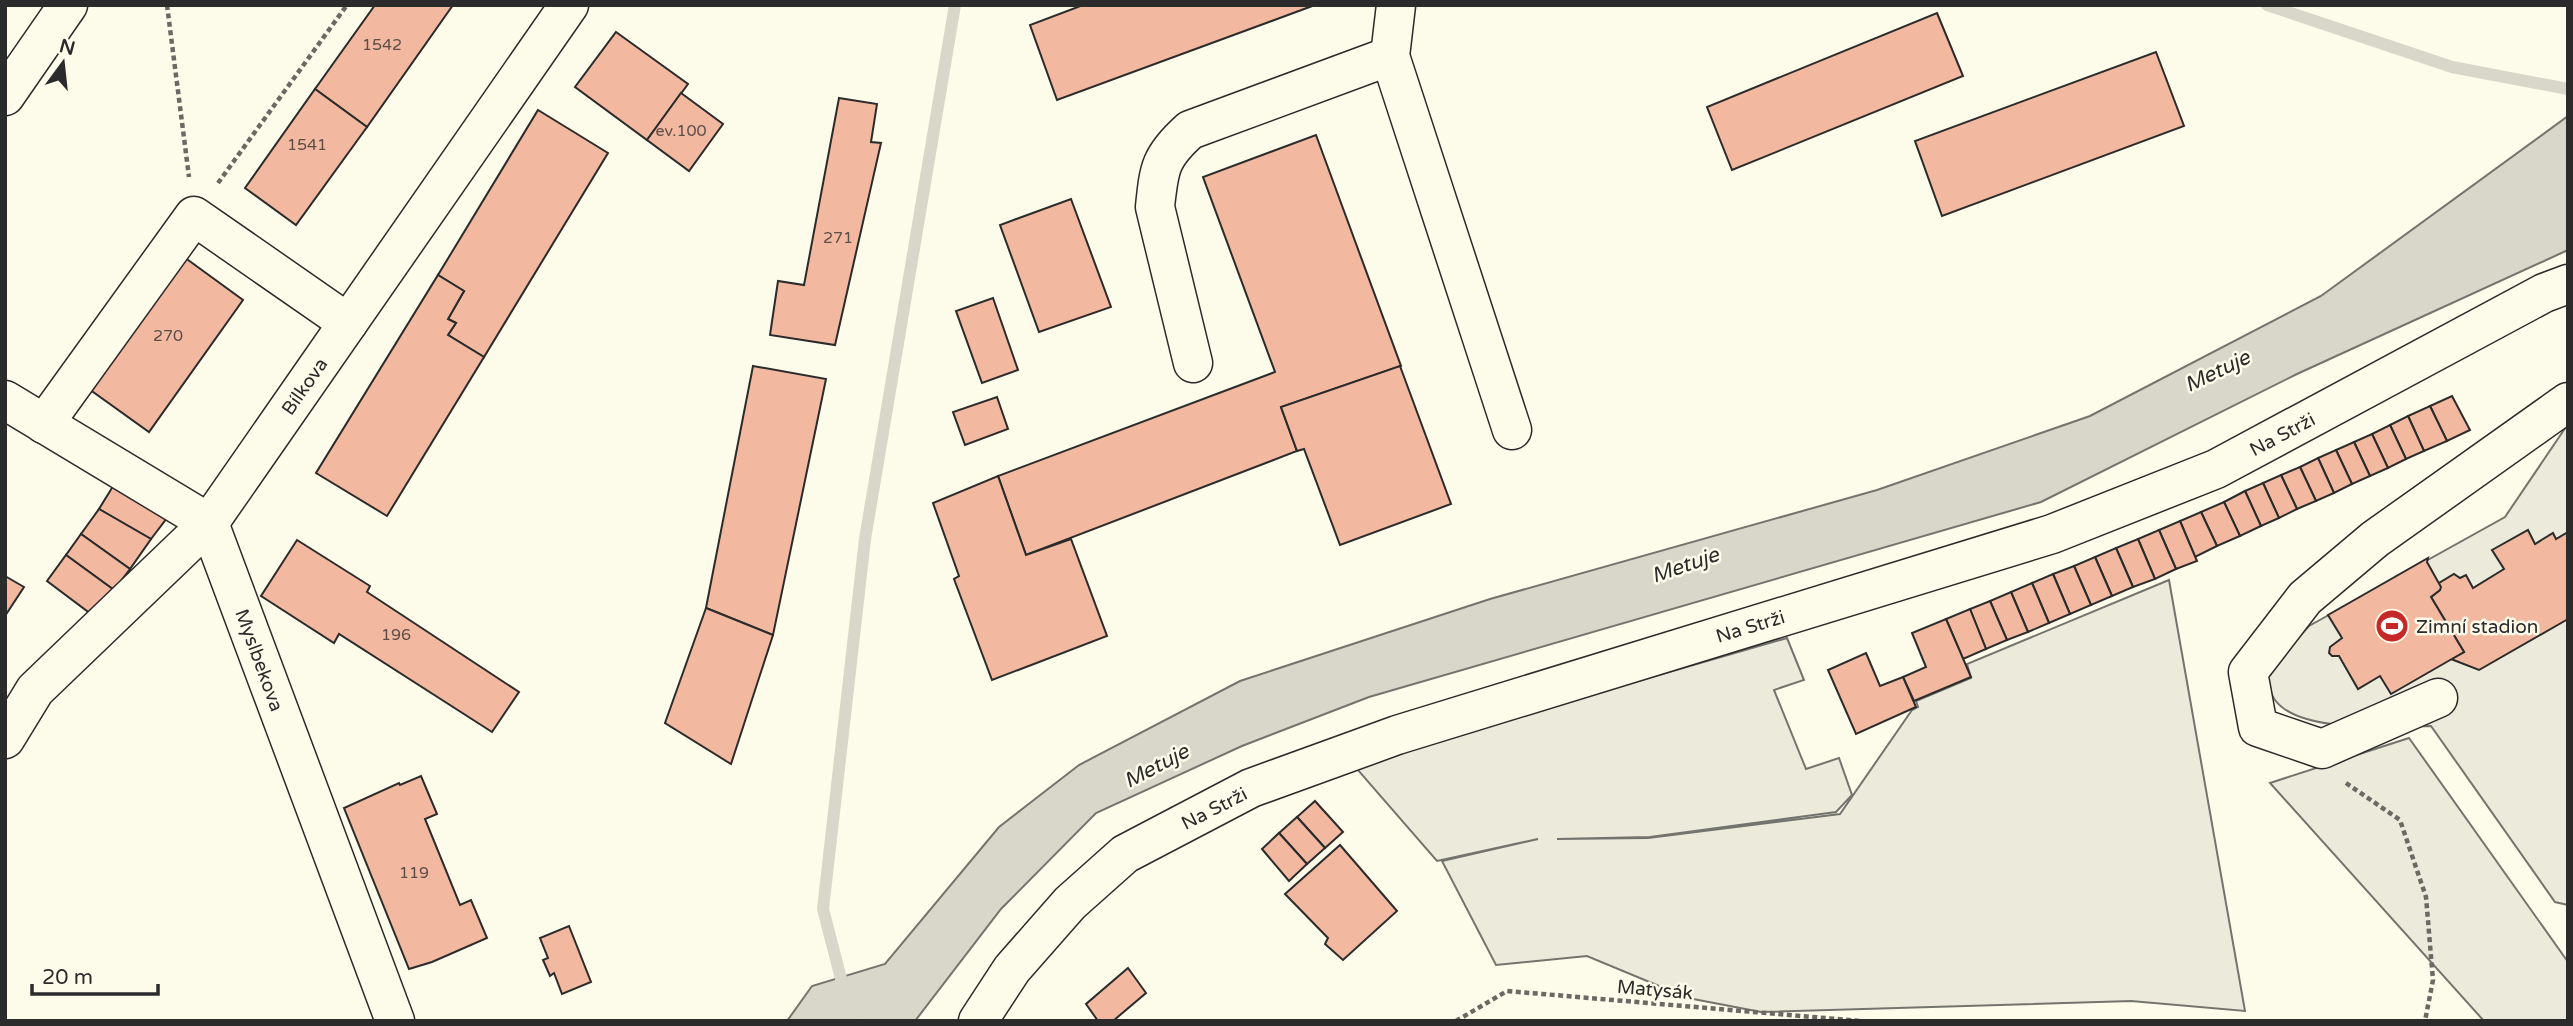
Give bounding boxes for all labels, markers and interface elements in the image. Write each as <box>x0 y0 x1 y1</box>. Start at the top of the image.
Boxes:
north arrow <box>28 28 98 98</box>
text: N <box>57 35 77 60</box>
house number: 1542 <box>362 35 402 55</box>
house number: ev.100 <box>655 121 707 141</box>
house number: 1541 <box>287 135 327 155</box>
house number: 271 <box>823 228 853 248</box>
house number: 270 <box>153 326 183 346</box>
water label: Metuje <box>2180 344 2255 398</box>
street label: Bílkova <box>277 354 332 419</box>
street label: Na Strži <box>2246 409 2319 461</box>
water label: Metuje <box>1648 542 1723 589</box>
street label: Myslbekova <box>230 606 288 714</box>
street label: Na Strži <box>1713 606 1787 648</box>
sports icon: Zimní stadion <box>2373 607 2411 645</box>
place label: Zimní stadion <box>2416 616 2538 638</box>
house number: 196 <box>381 625 411 645</box>
water label: Metuje <box>1119 738 1194 794</box>
street label: Na Strži <box>1178 783 1251 835</box>
house number: 119 <box>399 863 429 883</box>
scale bar <box>32 953 158 997</box>
text: 20 m <box>42 965 93 990</box>
street label: Matysák <box>1616 976 1694 1004</box>

